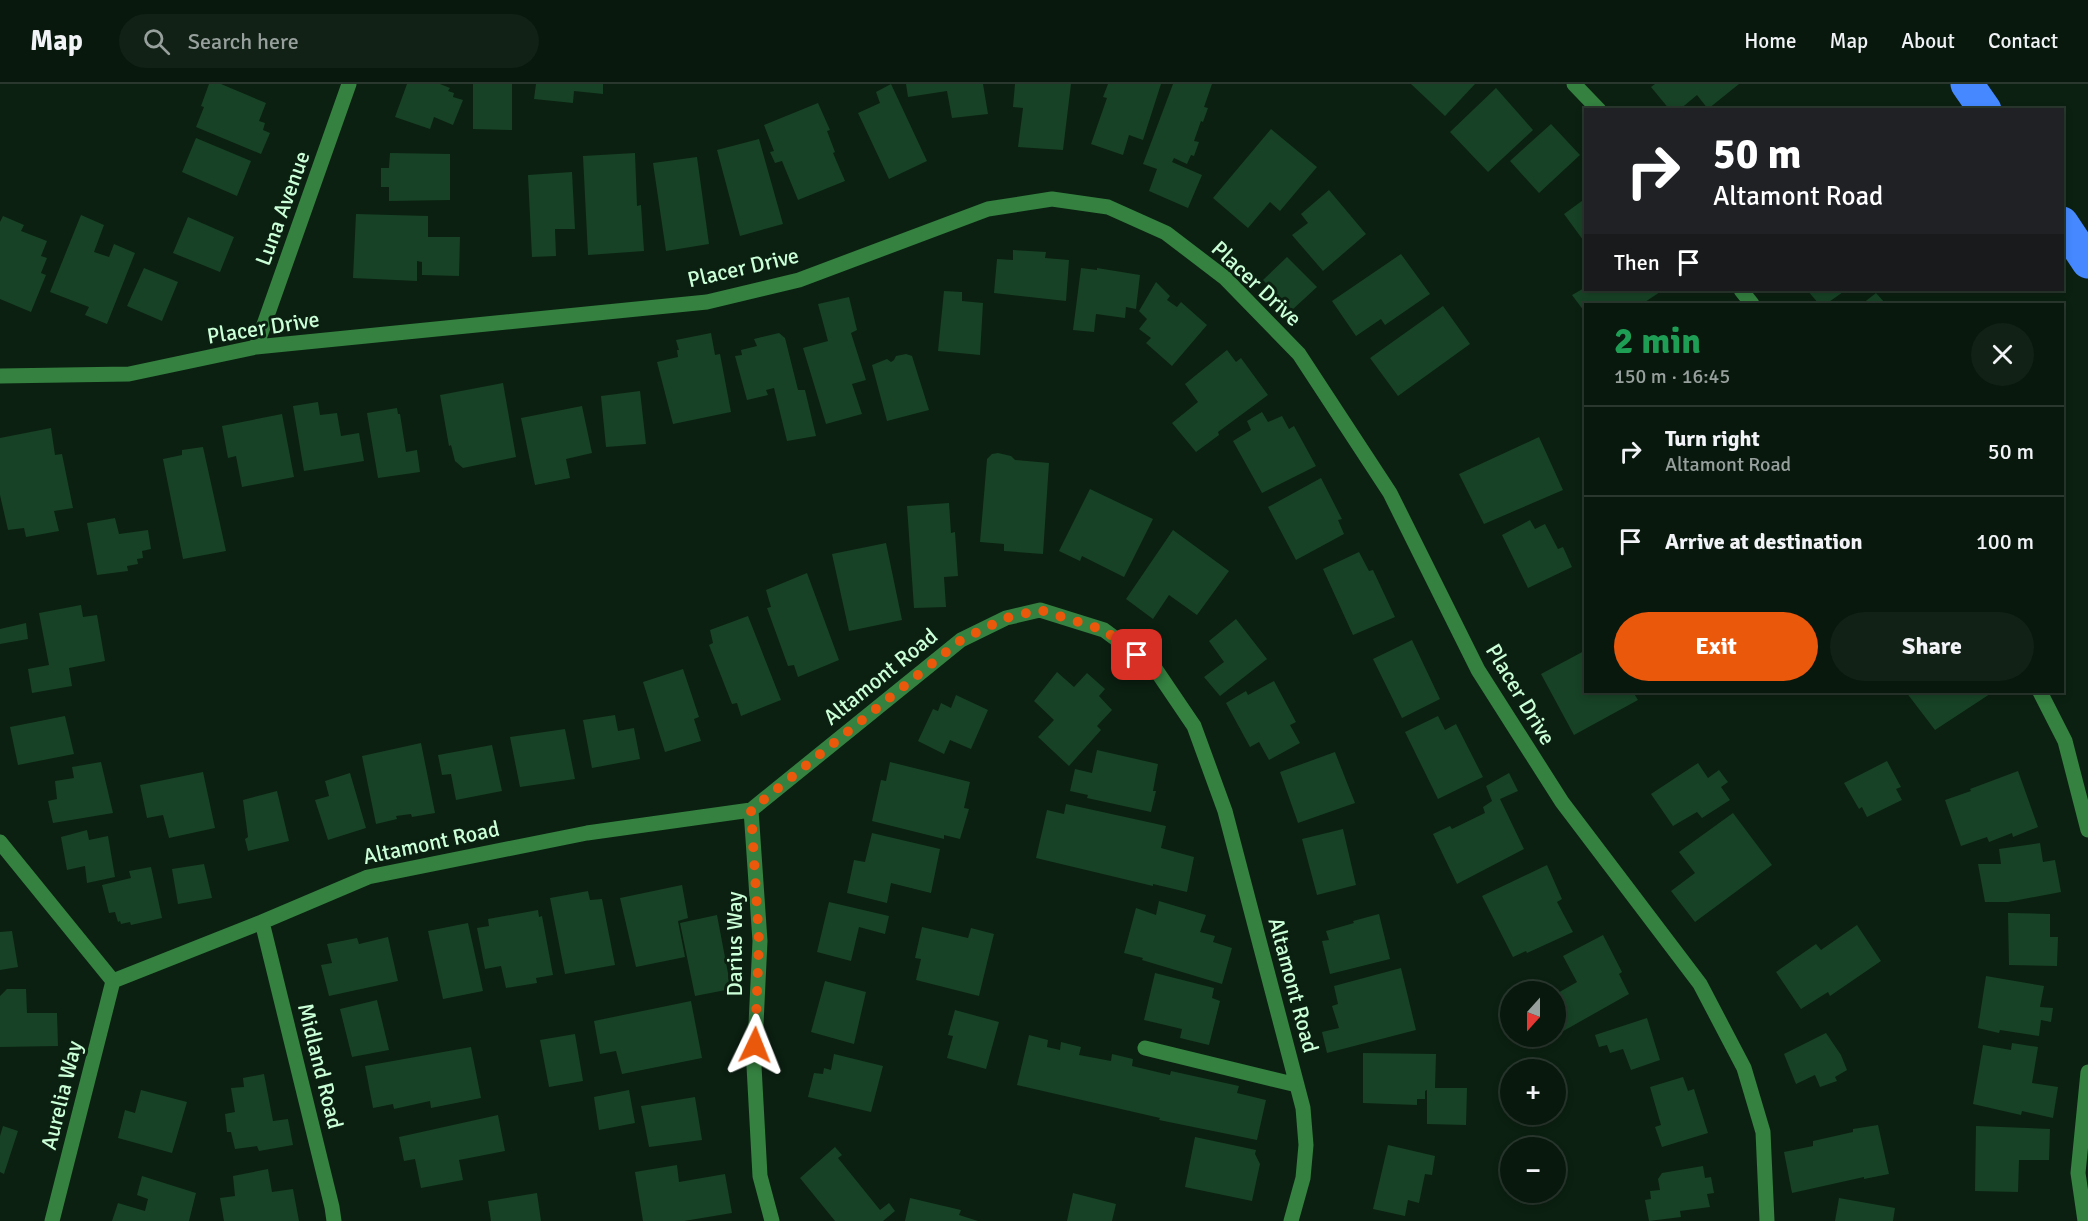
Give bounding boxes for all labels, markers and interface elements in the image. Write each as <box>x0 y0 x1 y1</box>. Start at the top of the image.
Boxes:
search box <box>119 14 539 68</box>
text: Map <box>30 24 83 58</box>
icon: search <box>140 25 173 58</box>
text: Search here <box>188 28 299 55</box>
text: Home <box>1744 28 1797 54</box>
text: Map <box>1830 28 1868 54</box>
text: About <box>1901 28 1955 54</box>
text: Contact <box>1988 28 2058 54</box>
text: 50 m <box>1713 129 1802 180</box>
icon: right <box>1614 132 1692 210</box>
street label: Luna Avenue <box>249 147 316 269</box>
text: Altamont Road <box>1713 180 1883 213</box>
street label: Placer Drive <box>1206 235 1307 332</box>
street label: Placer Drive <box>685 242 801 293</box>
icon: arrive <box>1672 246 1705 279</box>
text: Then <box>1614 249 1660 276</box>
street label: Placer Drive <box>205 305 321 350</box>
text: 2 min <box>1614 319 1701 364</box>
button: close <box>1971 323 2034 386</box>
text: 150 m · 16:45 <box>1614 364 1730 389</box>
text: Turn right <box>1665 425 1760 452</box>
icon: right <box>1614 435 1647 468</box>
text: 50 m <box>1988 438 2034 465</box>
text: Altamont Road <box>1665 452 1791 477</box>
icon: arrive <box>1614 525 1647 558</box>
text: Arrive at destination <box>1665 528 1862 555</box>
text: 100 m <box>1976 528 2034 555</box>
button: Exit <box>1614 612 1818 681</box>
button: Share <box>1830 612 2034 681</box>
street label: Altamont Road <box>818 622 943 731</box>
pin <box>1111 629 1162 680</box>
icon: arrive <box>1120 638 1153 671</box>
street label: Placer Drive <box>1480 639 1561 750</box>
street label: Altamont Road <box>360 815 502 870</box>
street label: Darius Way <box>721 891 748 997</box>
street label: Altamont Road <box>1263 915 1325 1056</box>
north arrow <box>1500 981 1566 1047</box>
map controls <box>1500 981 1566 1203</box>
street label: Midland Road <box>292 1000 349 1132</box>
position arrow <box>723 1013 787 1077</box>
street label: Aurelia Way <box>35 1037 88 1152</box>
button: + <box>1500 1059 1566 1125</box>
button: − <box>1500 1137 1566 1203</box>

